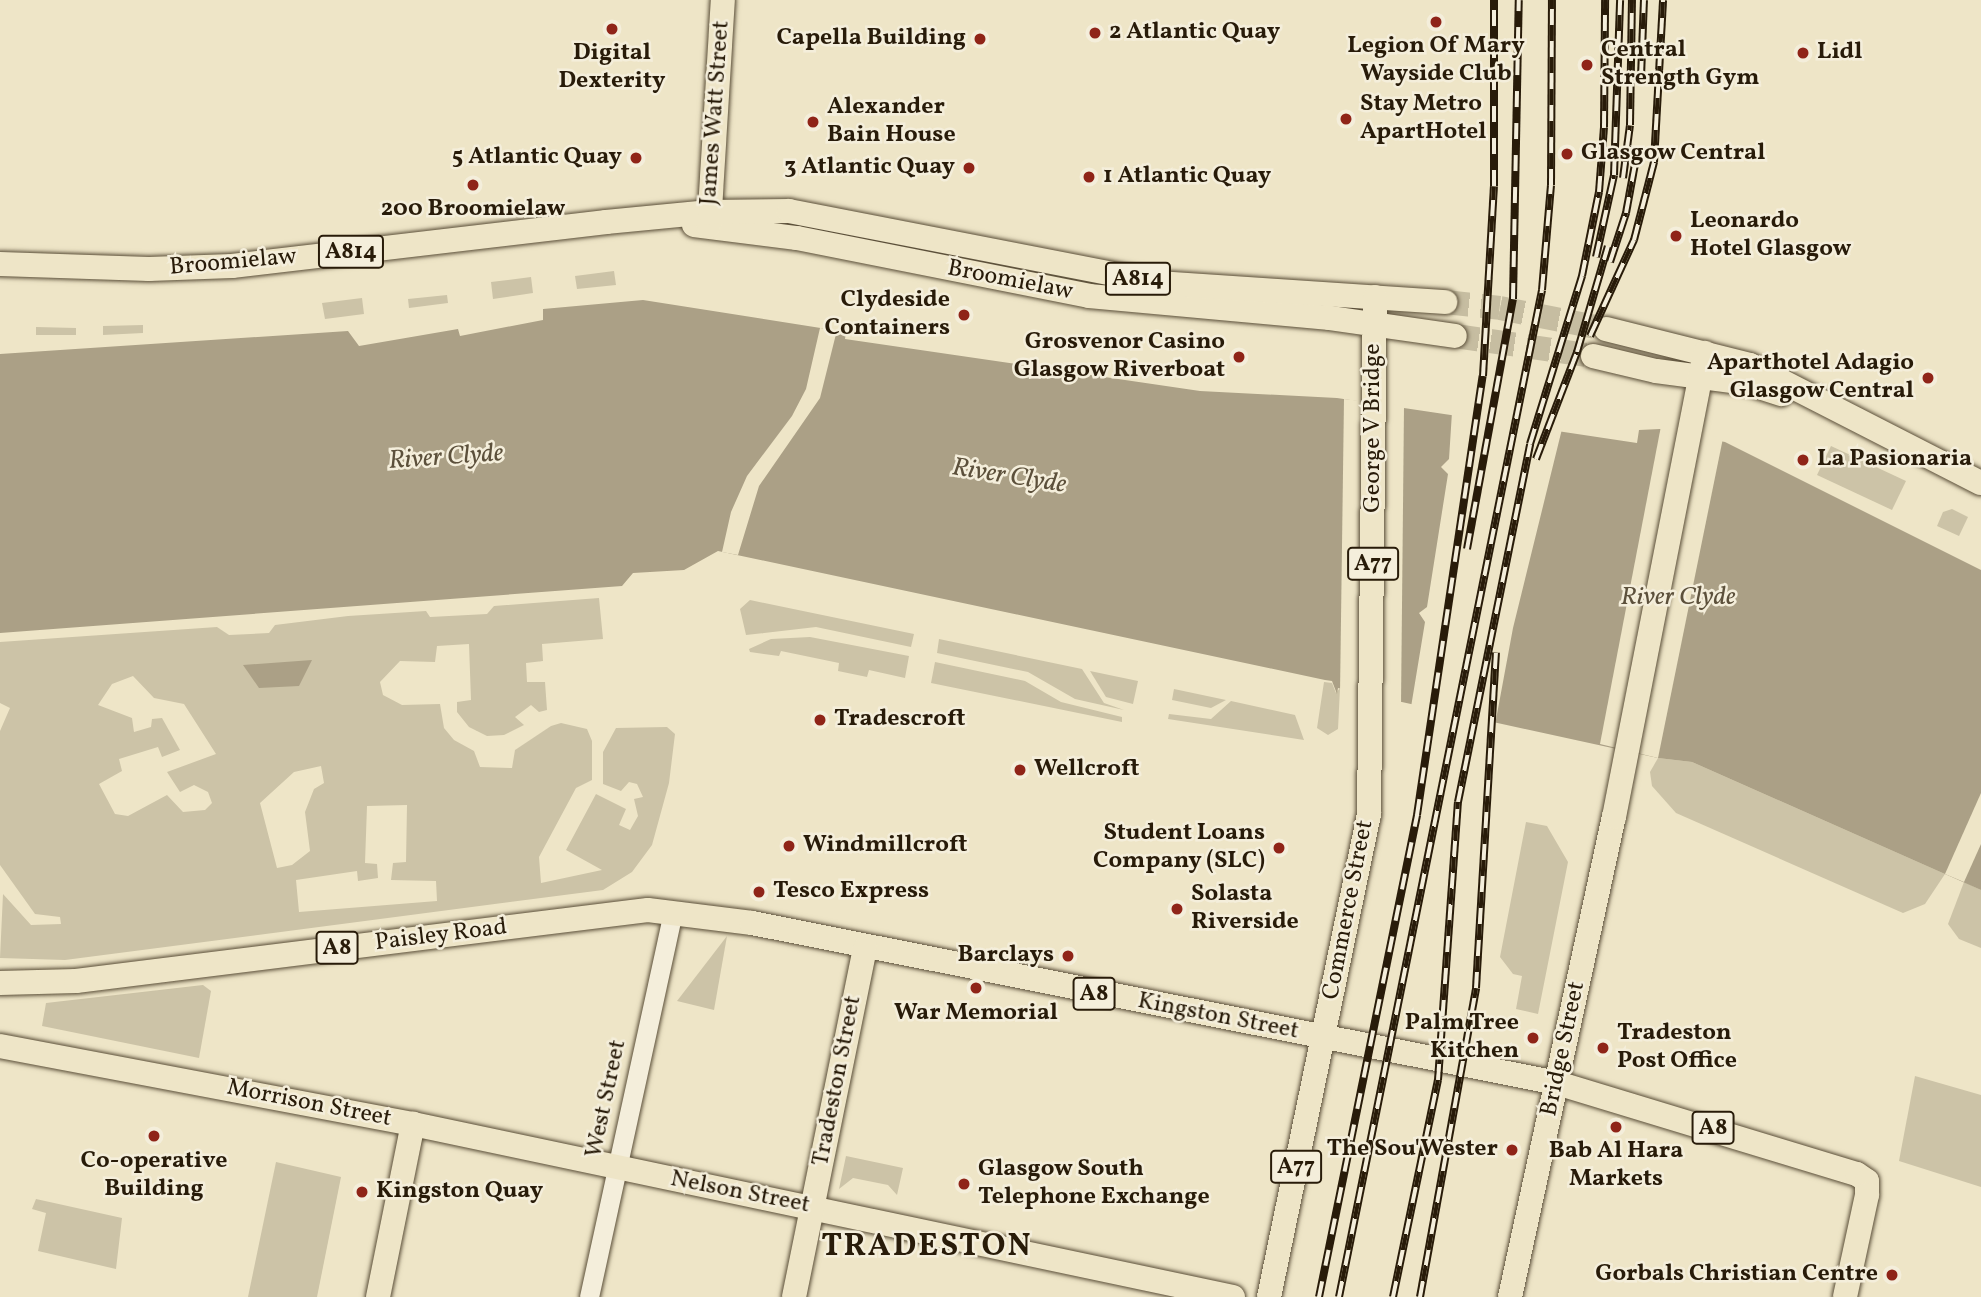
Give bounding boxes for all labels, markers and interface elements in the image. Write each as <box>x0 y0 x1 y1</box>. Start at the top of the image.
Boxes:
marker: Legion Of Mary Wayside Club <box>1428 14 1444 30</box>
street label: James Watt Street <box>695 19 737 207</box>
place label: 2 Atlantic Quay <box>1109 19 1280 47</box>
marker: Digital Dexterity <box>604 21 620 37</box>
place label: Capella Building <box>776 25 966 53</box>
marker: 2 Atlantic Quay <box>1087 25 1103 41</box>
marker: Capella Building <box>972 31 988 47</box>
place label: Legion Of Mary Wayside Club <box>1348 33 1524 89</box>
place label: Central Strength Gym <box>1601 37 1759 93</box>
place label: Lidl <box>1817 39 1862 67</box>
place label: Digital Dexterity <box>558 40 666 96</box>
marker: Lidl <box>1795 45 1811 61</box>
marker: Central Strength Gym <box>1579 57 1595 73</box>
place label: Stay Metro ApartHotel <box>1360 91 1487 147</box>
place label: Alexander Bain House <box>827 94 956 150</box>
marker: Stay Metro ApartHotel <box>1338 111 1354 127</box>
marker: Alexander Bain House <box>805 114 821 130</box>
place label: Glasgow Central <box>1581 140 1766 168</box>
place label: 5 Atlantic Quay <box>452 144 622 172</box>
marker: Glasgow Central <box>1559 146 1575 162</box>
marker: 5 Atlantic Quay <box>628 150 644 166</box>
place label: 3 Atlantic Quay <box>784 154 955 182</box>
marker: 3 Atlantic Quay <box>961 160 977 176</box>
place label: 1 Atlantic Quay <box>1103 163 1271 191</box>
marker: 1 Atlantic Quay <box>1081 169 1097 185</box>
marker: 200 Broomielaw <box>465 177 481 193</box>
place label: 200 Broomielaw <box>381 196 565 224</box>
place label: Leonardo Hotel Glasgow <box>1690 208 1851 264</box>
marker: Leonardo Hotel Glasgow <box>1668 228 1684 244</box>
road number: A814 <box>318 232 384 272</box>
street label: Broomielaw <box>168 243 298 283</box>
street label: Broomielaw <box>945 255 1075 307</box>
road number: A814 <box>1105 260 1171 298</box>
place label: Clydeside Containers <box>825 287 950 343</box>
marker: Clydeside Containers <box>956 307 972 323</box>
place label: Grosvenor Casino Glasgow Riverboat <box>1013 329 1225 385</box>
street label: George V Bridge <box>1360 343 1388 513</box>
marker: Grosvenor Casino Glasgow Riverboat <box>1231 349 1247 365</box>
place label: Aparthotel Adagio Glasgow Central <box>1707 350 1914 406</box>
marker: Aparthotel Adagio Glasgow Central <box>1920 370 1936 386</box>
water label: River Clyde <box>387 438 505 478</box>
place label: La Pasionaria <box>1817 446 1972 474</box>
marker: La Pasionaria <box>1795 452 1811 468</box>
water label: River Clyde <box>950 453 1068 501</box>
road number: A77 <box>1347 544 1399 584</box>
water label: River Clyde <box>1620 582 1736 614</box>
place label: Tradescroft <box>834 706 965 734</box>
marker: Tradescroft <box>812 712 828 728</box>
place label: Wellcroft <box>1034 756 1139 784</box>
marker: Wellcroft <box>1012 762 1028 778</box>
street label: Commerce Street <box>1317 818 1381 1002</box>
place label: Student Loans Company (SLC) <box>1093 820 1265 876</box>
place label: Windmillcroft <box>803 832 967 860</box>
marker: Windmillcroft <box>781 838 797 854</box>
marker: Student Loans Company (SLC) <box>1271 840 1287 856</box>
place label: Tesco Express <box>773 878 929 906</box>
place label: Solasta Riverside <box>1191 881 1299 937</box>
marker: Tesco Express <box>751 884 767 900</box>
marker: Solasta Riverside <box>1169 901 1185 917</box>
street label: Paisley Road <box>373 914 509 958</box>
road number: A8 <box>314 928 360 967</box>
place label: Barclays <box>957 942 1054 970</box>
marker: Barclays <box>1060 948 1076 964</box>
road number: A8 <box>1071 974 1117 1014</box>
street label: Bridge Street <box>1536 979 1592 1119</box>
marker: War Memorial <box>968 980 984 996</box>
street label: Kingston Street <box>1135 987 1301 1047</box>
street label: Tradeston Street <box>807 993 869 1169</box>
place label: War Memorial <box>894 1000 1058 1028</box>
place label: Palm Tree Kitchen <box>1404 1010 1519 1066</box>
place label: Tradeston Post Office <box>1617 1020 1737 1076</box>
marker: Palm Tree Kitchen <box>1525 1030 1541 1046</box>
street label: West Street <box>580 1037 634 1161</box>
marker: Tradeston Post Office <box>1595 1040 1611 1056</box>
street label: Morrison Street <box>224 1074 394 1134</box>
road number: A8 <box>1690 1108 1736 1148</box>
marker: Bab Al Hara Markets <box>1608 1119 1624 1135</box>
marker: Co-operative Building <box>146 1128 162 1144</box>
place label: The Sou'Wester <box>1327 1136 1498 1164</box>
place label: Bab Al Hara Markets <box>1549 1138 1683 1194</box>
marker: The Sou'Wester <box>1504 1142 1520 1158</box>
place label: Co-operative Building <box>80 1148 228 1204</box>
road number: A77 <box>1270 1148 1322 1186</box>
place label: Glasgow South Telephone Exchange <box>978 1156 1210 1212</box>
street label: Nelson Street <box>668 1165 812 1221</box>
marker: Glasgow South Telephone Exchange <box>956 1176 972 1192</box>
place label: Kingston Quay <box>376 1178 543 1206</box>
marker: Kingston Quay <box>354 1184 370 1200</box>
district label: TRADESTON <box>822 1228 1032 1266</box>
place label: Gorbals Christian Centre <box>1595 1261 1878 1289</box>
marker: Gorbals Christian Centre <box>1884 1267 1900 1283</box>

